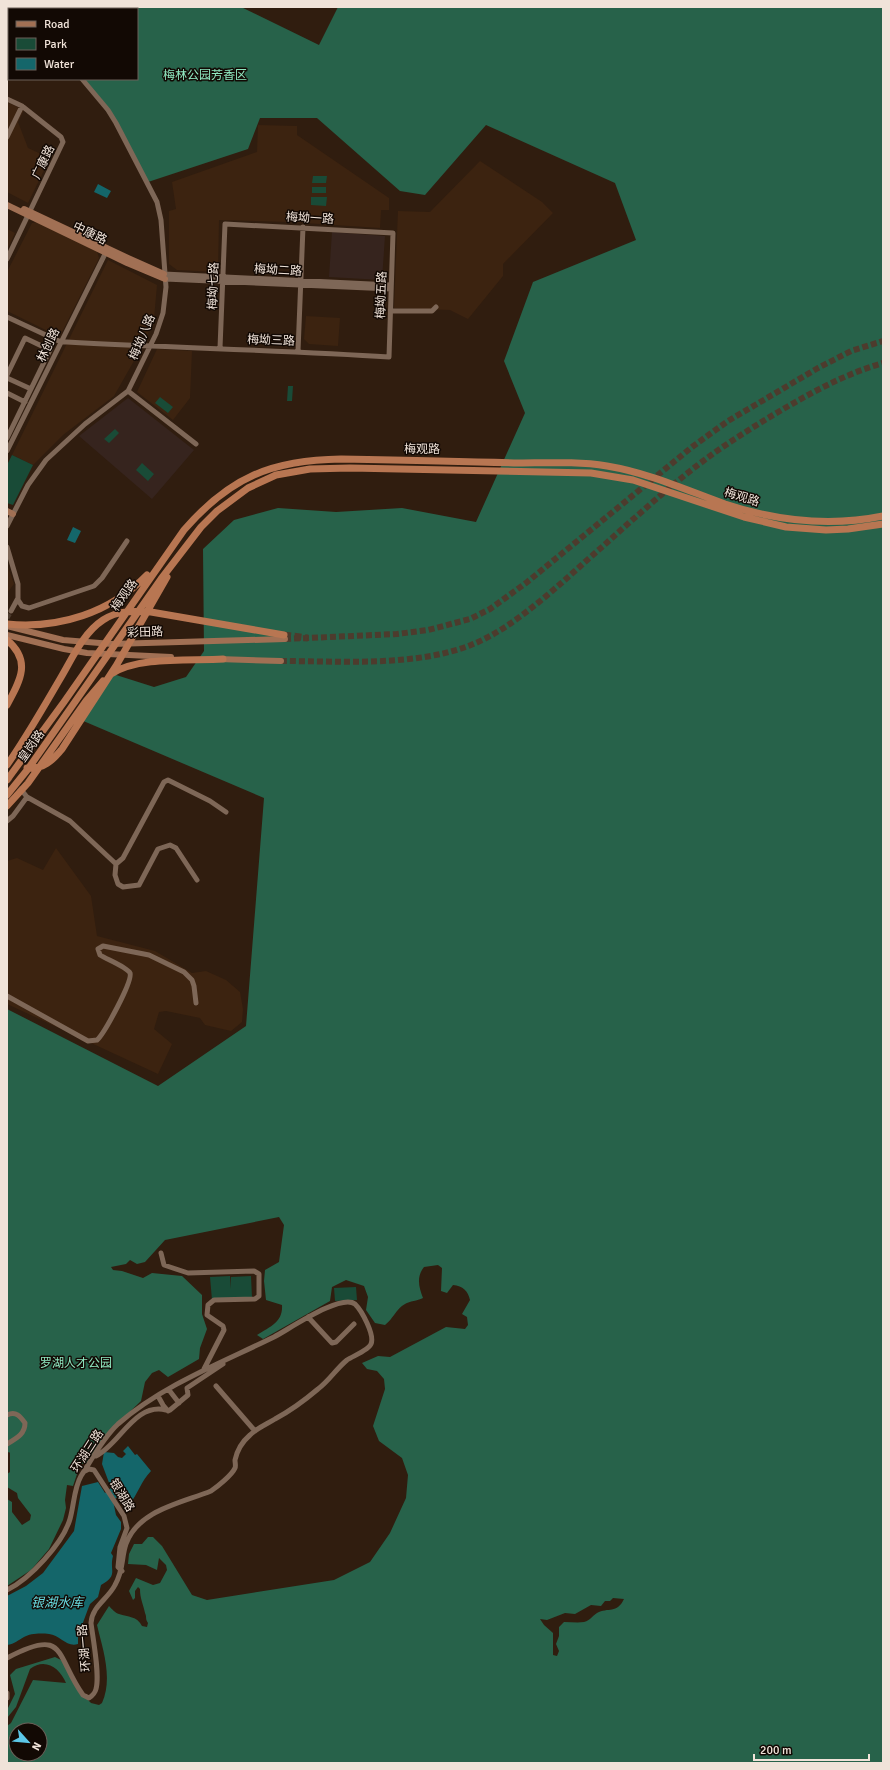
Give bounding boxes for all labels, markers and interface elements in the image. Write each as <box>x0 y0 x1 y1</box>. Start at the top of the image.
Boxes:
legend <box>8 8 138 80</box>
text: Road <box>44 17 70 32</box>
text: Park <box>44 37 67 52</box>
text: Water <box>44 57 75 72</box>
park label: 梅林公园芳香区 <box>163 68 247 83</box>
street label: 广康路 <box>29 143 58 182</box>
street label: 梅坳一路 <box>286 210 334 227</box>
street label: 中康路 <box>70 219 109 248</box>
street label: 梅坳七路 <box>205 262 222 310</box>
street label: 梅坳二路 <box>254 262 302 279</box>
street label: 梅坳五路 <box>373 271 390 319</box>
street label: 梅坳八路 <box>126 312 159 362</box>
street label: 林创路 <box>34 326 63 365</box>
street label: 梅坳三路 <box>247 332 295 349</box>
street label: 梅观路 <box>404 442 440 457</box>
street label: 梅观路 <box>722 485 761 510</box>
street label: 梅观路 <box>108 576 141 614</box>
street label: 彩田路 <box>127 624 163 641</box>
street label: 皇岗路 <box>15 727 48 765</box>
park label: 罗湖人才公园 <box>40 1356 112 1371</box>
street label: 环湖三路 <box>68 1427 107 1475</box>
street label: 银湖路 <box>106 1476 137 1515</box>
water label: 银湖水库 <box>31 1595 85 1611</box>
street label: 环湖一路 <box>75 1623 94 1673</box>
north arrow <box>8 1722 48 1762</box>
scale bar <box>754 1736 869 1762</box>
text: N <box>29 1740 44 1753</box>
text: 200 m <box>760 1743 792 1758</box>

